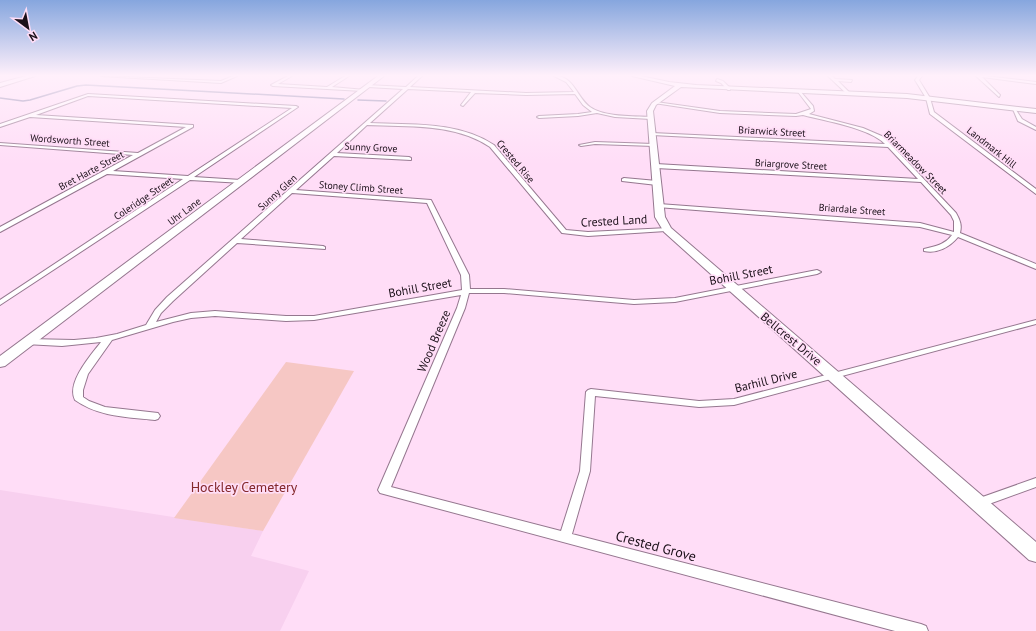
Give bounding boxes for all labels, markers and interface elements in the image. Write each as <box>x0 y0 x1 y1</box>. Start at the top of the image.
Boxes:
north arrow <box>8 8 48 48</box>
text: N <box>27 29 40 44</box>
street label: Briarwick Street <box>738 123 807 140</box>
street label: Landmark Hill <box>964 124 1019 171</box>
street label: Briarmeadow Street <box>881 128 951 197</box>
street label: Wordsworth Street <box>30 131 111 150</box>
street label: Crested Rise <box>494 137 537 186</box>
street label: Sunny Grove <box>344 140 398 155</box>
street label: Bret Harte Street <box>56 147 127 193</box>
street label: Briargrove Street <box>755 156 828 173</box>
street label: Sunny Glen <box>255 171 300 213</box>
street label: Coleridge Street <box>111 173 176 223</box>
street label: Stoney Climb Street <box>318 178 404 197</box>
street label: Uhr Lane <box>165 195 204 228</box>
street label: Briardale Street <box>818 201 886 218</box>
street label: Crested Land <box>580 211 648 230</box>
street label: Bohill Street <box>708 261 774 288</box>
street label: Bohill Street <box>387 275 453 300</box>
street label: Wood Breeze <box>414 307 453 374</box>
street label: Bellcrest Drive <box>758 309 825 368</box>
street label: Barhill Drive <box>733 366 799 396</box>
park label: Hockley Cemetery <box>191 478 298 496</box>
street label: Crested Grove <box>614 527 698 565</box>

